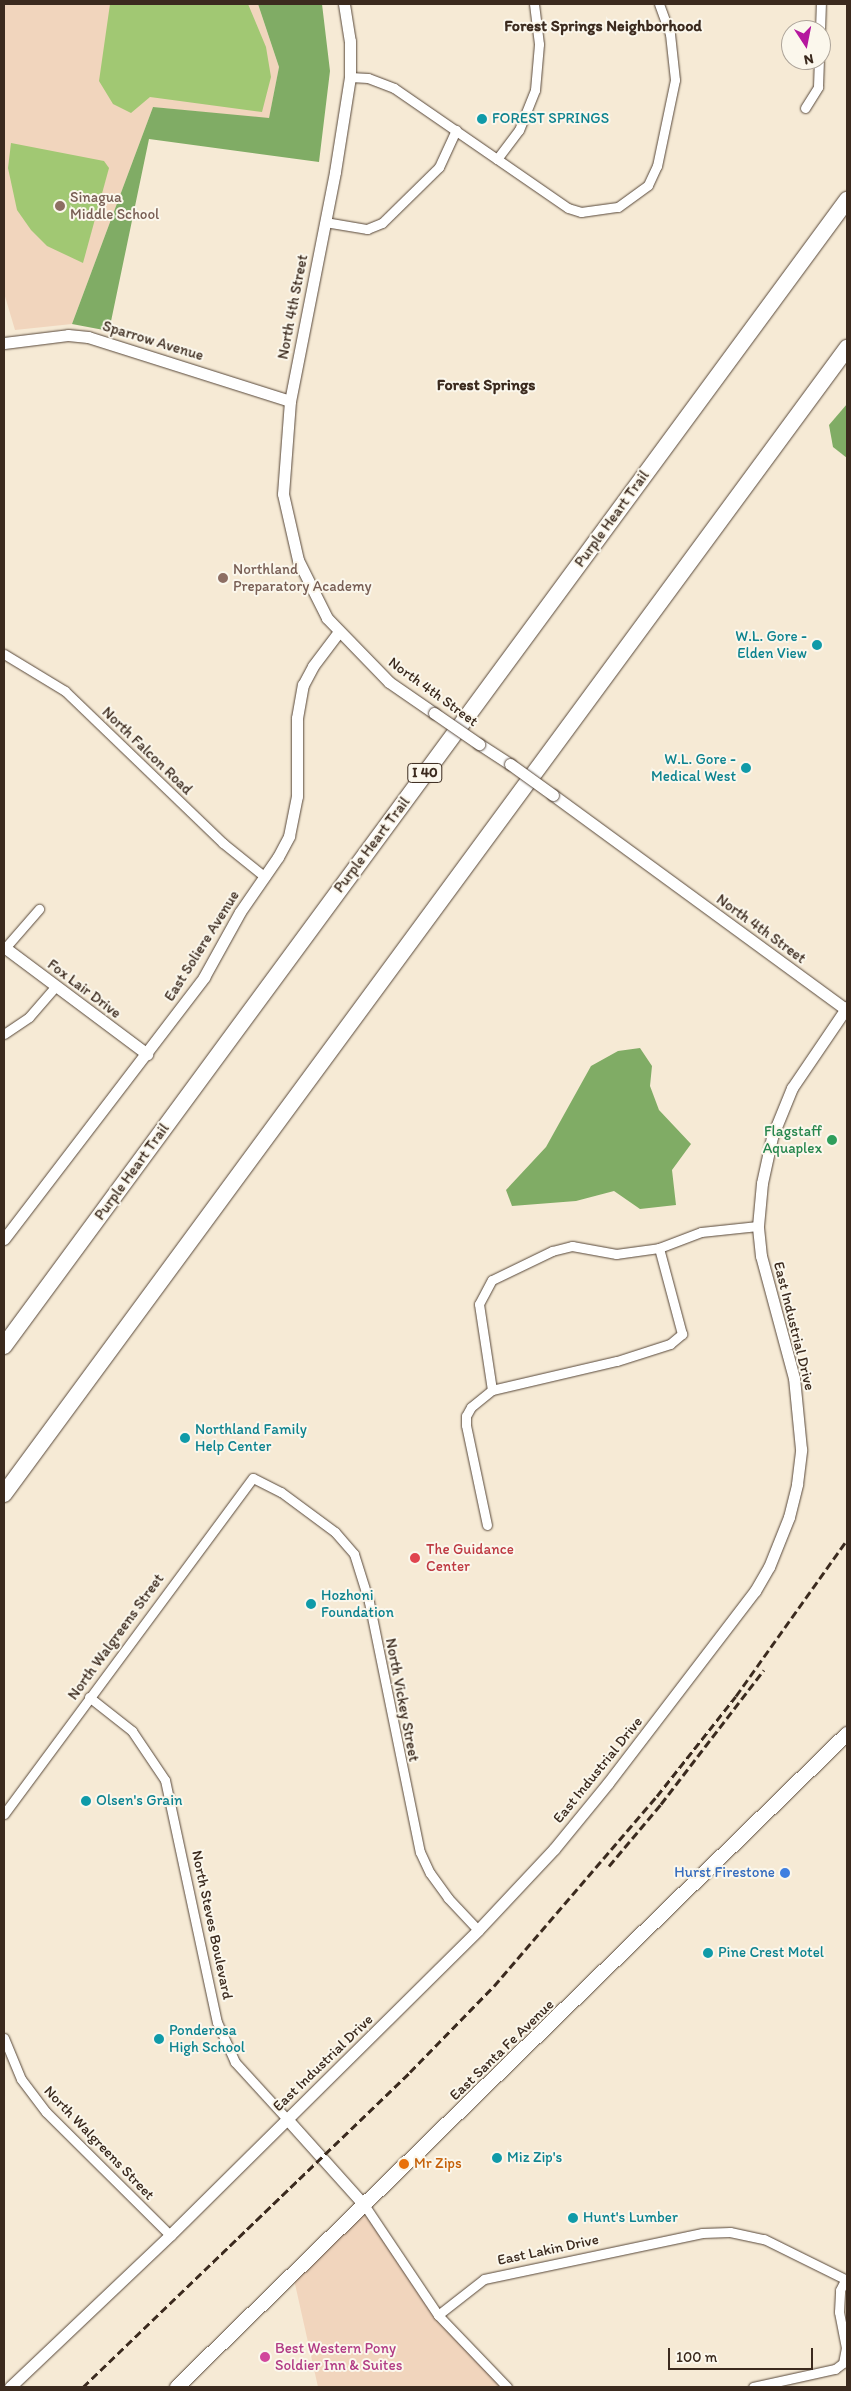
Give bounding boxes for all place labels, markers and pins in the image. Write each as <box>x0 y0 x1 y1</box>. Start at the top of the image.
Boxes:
place label: FOREST SPRINGS <box>492 110 609 128</box>
marker: FOREST SPRINGS <box>476 113 488 125</box>
place label: Sinagua Middle School <box>70 188 159 223</box>
marker: Sinagua Middle School <box>54 200 66 212</box>
place label: Northland Preparatory Academy <box>233 560 372 595</box>
marker: Northland Preparatory Academy <box>217 572 229 584</box>
place label: W.L. Gore - Elden View <box>735 627 807 662</box>
marker: W.L. Gore - Elden View <box>811 639 823 651</box>
place label: W.L. Gore - Medical West <box>651 750 736 785</box>
marker: W.L. Gore - Medical West <box>740 762 752 774</box>
place label: Flagstaff Aquaplex <box>763 1122 822 1157</box>
marker: Flagstaff Aquaplex <box>826 1134 838 1146</box>
place label: Northland Family Help Center <box>195 1420 306 1455</box>
marker: Northland Family Help Center <box>179 1432 191 1444</box>
place label: The Guidance Center <box>426 1540 514 1575</box>
marker: The Guidance Center <box>408 1551 422 1565</box>
place label: Hozhoni Foundation <box>321 1586 394 1621</box>
marker: Hozhoni Foundation <box>305 1598 317 1610</box>
place label: Olsen's Grain <box>96 1792 182 1810</box>
marker: Olsen's Grain <box>80 1795 92 1807</box>
place label: Hurst Firestone <box>675 1864 775 1882</box>
marker: Hurst Firestone <box>779 1867 791 1879</box>
place label: Pine Crest Motel <box>718 1944 824 1962</box>
marker: Pine Crest Motel <box>702 1947 714 1959</box>
place label: Ponderosa High School <box>169 2021 245 2056</box>
marker: Ponderosa High School <box>153 2033 165 2045</box>
place label: Miz Zip's <box>507 2149 563 2167</box>
marker: Miz Zip's <box>491 2152 503 2164</box>
place label: Mr Zips <box>414 2155 462 2173</box>
marker: Mr Zips <box>398 2158 410 2170</box>
place label: Hunt's Lumber <box>583 2209 678 2227</box>
marker: Hunt's Lumber <box>567 2212 579 2224</box>
place label: Best Western Pony Soldier Inn & Suites <box>275 2339 402 2374</box>
marker: Best Western Pony Soldier Inn & Suites <box>259 2351 271 2363</box>

